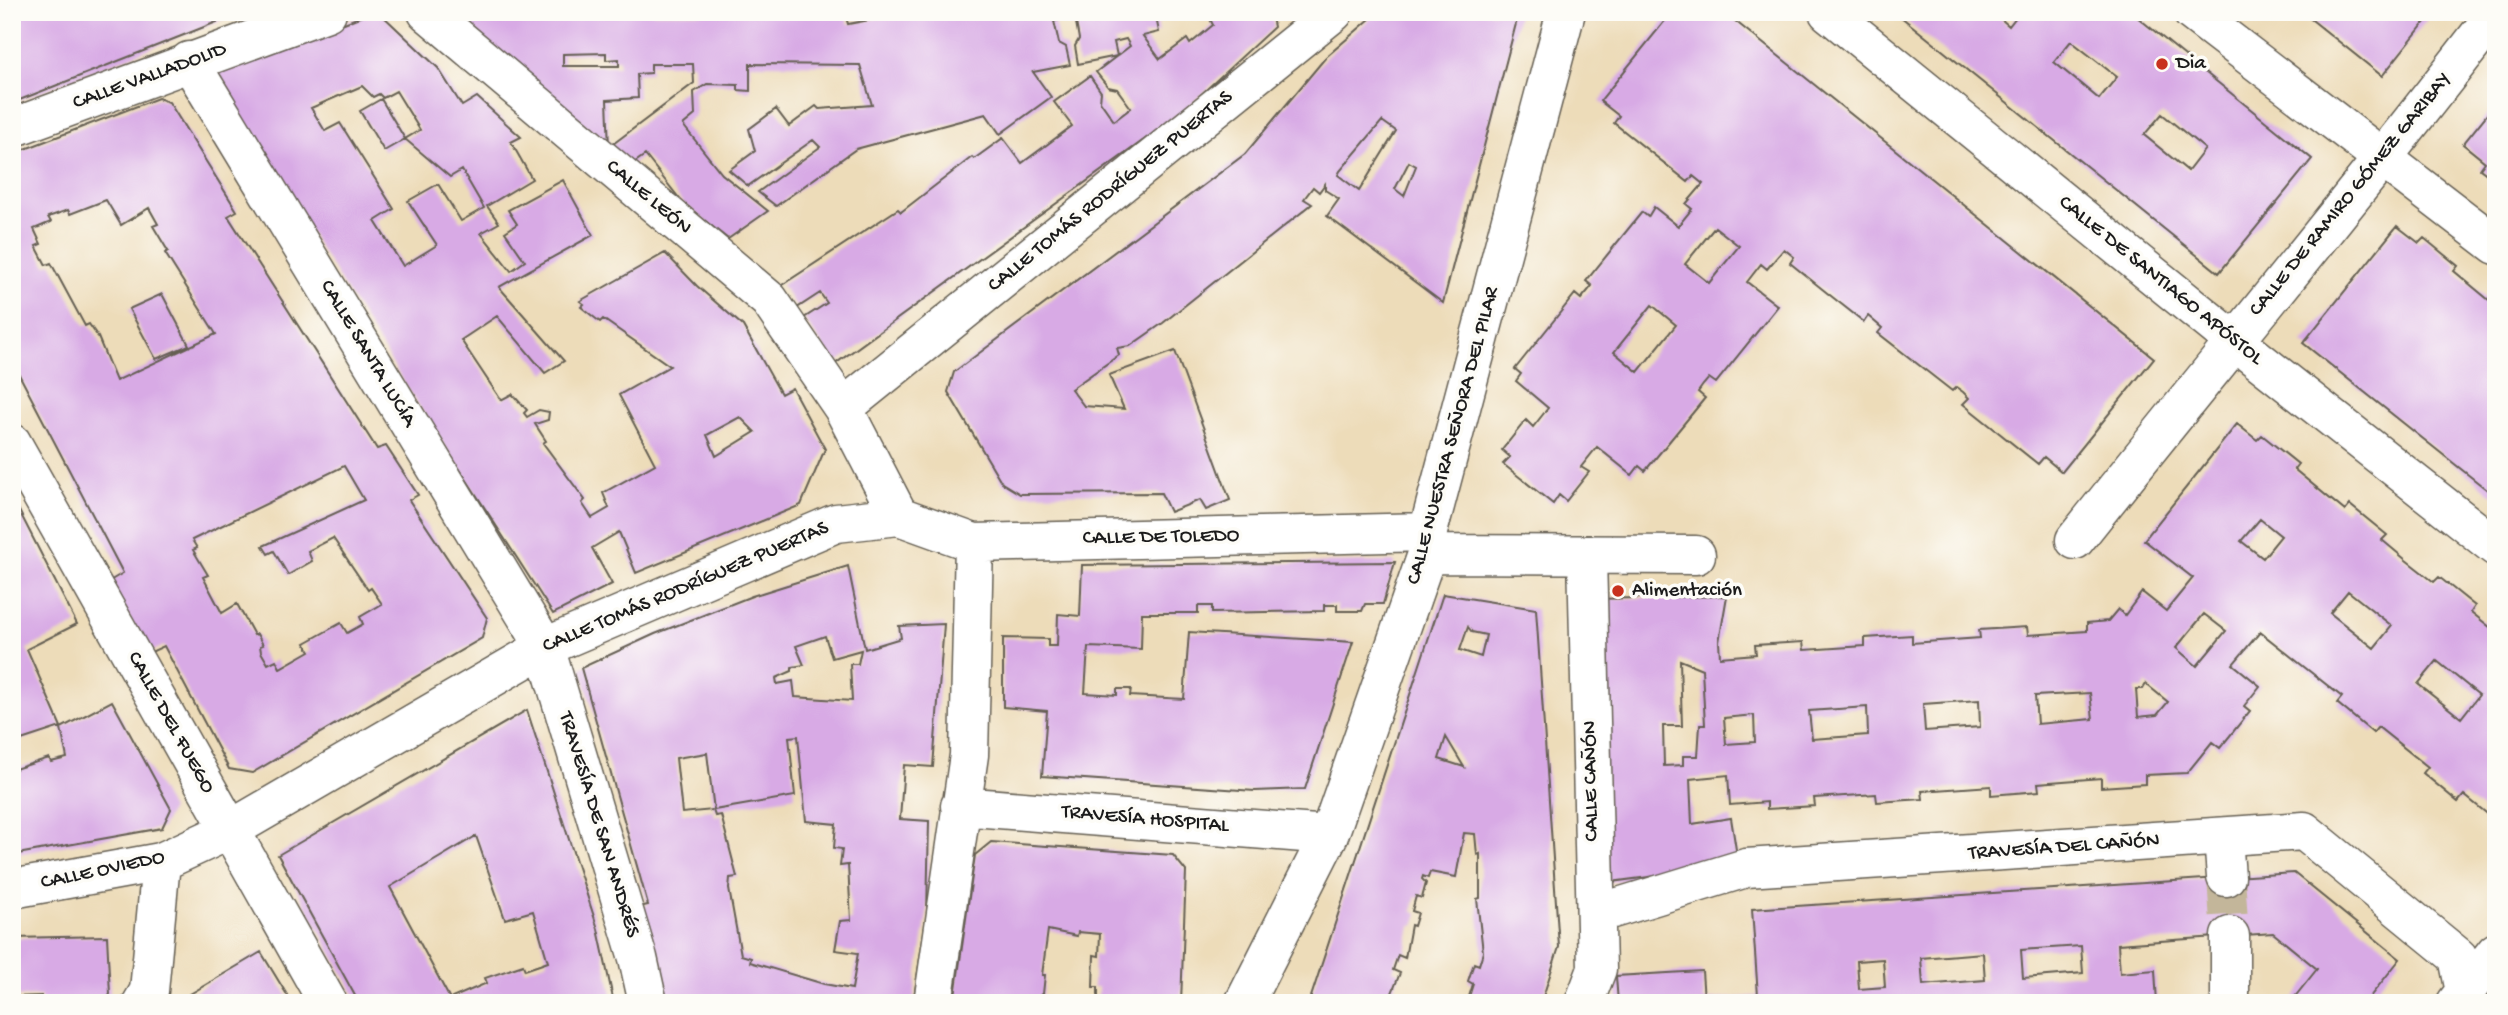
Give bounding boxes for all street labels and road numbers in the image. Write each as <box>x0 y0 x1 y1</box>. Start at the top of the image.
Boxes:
street label: CALLE VALLADOLID <box>70 37 231 116</box>
street label: CALLE DE RAMIRO GÓMEZ GARIBAY <box>2245 68 2457 322</box>
street label: CALLE TOMÁS RODRÍGUEZ PUERTAS <box>983 84 1239 299</box>
street label: CALLE LEÓN <box>600 155 696 241</box>
street label: CALLE DE SANTIAGO APÓSTOL <box>2053 191 2268 372</box>
street label: CALLE SANTA LUCÍA <box>313 276 422 433</box>
street label: CALLE NUESTRA SEÑORA DEL PILAR <box>1402 284 1506 588</box>
street label: CALLE TOMÁS RODRÍGUEZ PUERTAS <box>539 515 833 660</box>
street label: CALLE DE TOLEDO <box>1082 524 1240 552</box>
street label: CALLE DEL FUEGO <box>121 648 220 799</box>
street label: TRAVESÍA DE SAN ANDRÉS <box>551 708 644 941</box>
street label: CALLE CAÑÓN <box>1578 720 1606 842</box>
street label: TRAVESÍA HOSPITAL <box>1059 800 1231 840</box>
street label: TRAVESÍA DEL CAÑÓN <box>1967 829 2160 867</box>
street label: CALLE OVIEDO <box>39 846 168 896</box>

